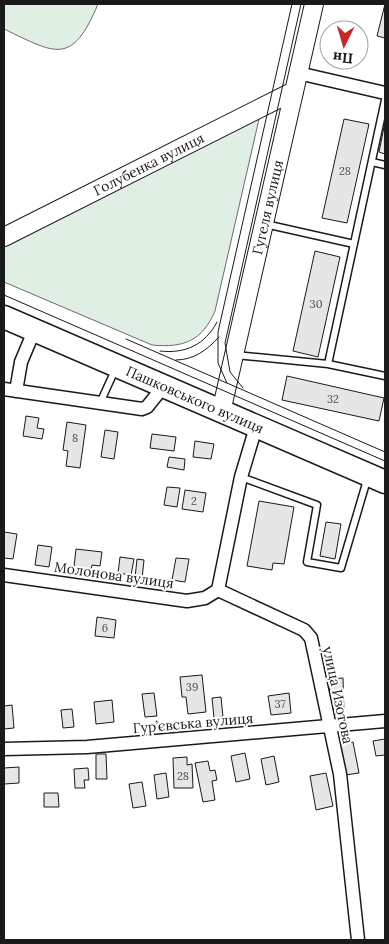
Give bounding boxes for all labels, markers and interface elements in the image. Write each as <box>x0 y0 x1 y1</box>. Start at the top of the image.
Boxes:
north arrow <box>319 20 369 70</box>
text: Пн <box>332 48 354 68</box>
street label: Голубенка вулиця <box>90 129 207 200</box>
street label: Гугеля вулиця <box>248 158 287 256</box>
house number: 28 <box>339 164 351 178</box>
house number: 30 <box>310 297 323 311</box>
street label: Пашковського вулиця <box>123 362 267 437</box>
house number: 32 <box>327 392 339 406</box>
house number: 8 <box>72 431 78 445</box>
house number: 2 <box>191 494 197 508</box>
street label: Молонова вулиця <box>53 558 175 592</box>
house number: 6 <box>102 621 108 635</box>
street label: улица Изотова <box>319 645 357 745</box>
house number: 39 <box>186 680 198 694</box>
house number: 37 <box>275 697 285 711</box>
street label: Гур’євська вулиця <box>132 709 254 737</box>
house number: 28 <box>177 769 189 783</box>

